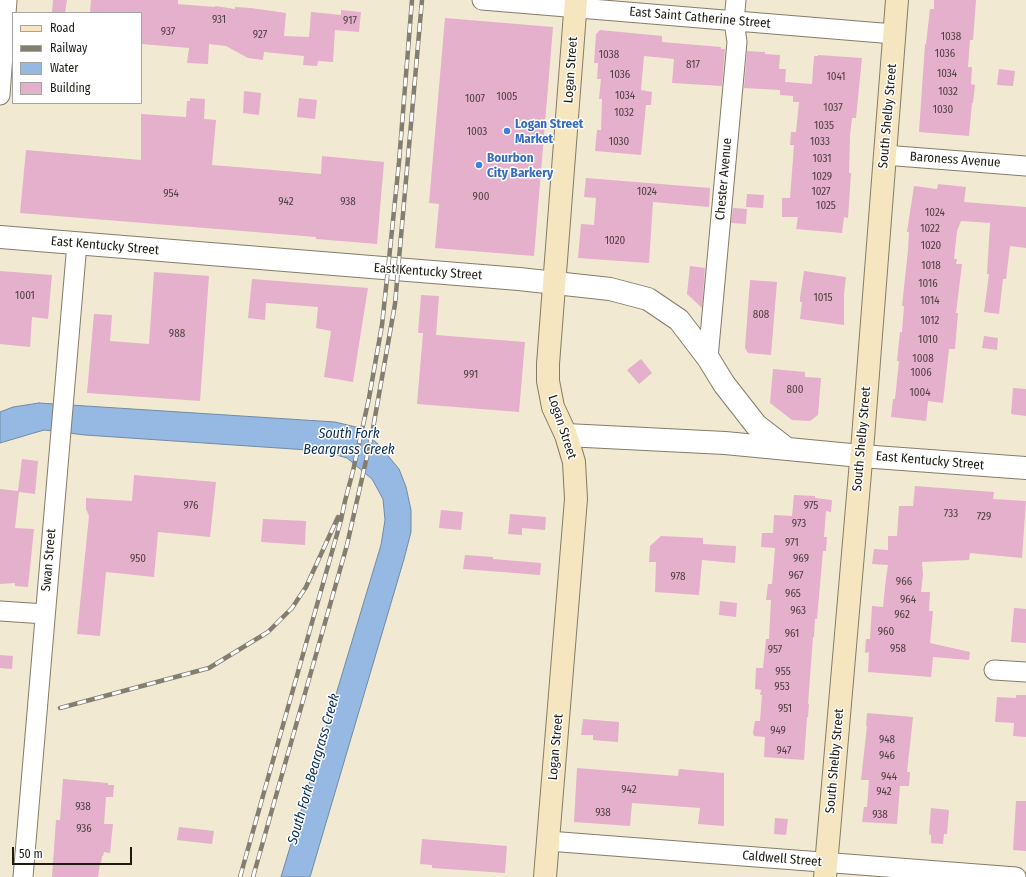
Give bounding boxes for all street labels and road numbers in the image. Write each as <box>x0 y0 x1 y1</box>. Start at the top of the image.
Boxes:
street label: East Saint Catherine Street <box>629 4 771 32</box>
street label: Logan Street <box>561 36 581 104</box>
street label: South Shelby Street <box>876 63 900 169</box>
street label: Chester Avenue <box>713 137 735 221</box>
street label: Baroness Avenue <box>909 149 1001 171</box>
street label: East Kentucky Street <box>50 233 160 259</box>
street label: East Kentucky Street <box>373 260 483 284</box>
street label: South Shelby Street <box>850 386 874 492</box>
street label: Logan Street <box>544 393 580 461</box>
street label: East Kentucky Street <box>875 448 985 474</box>
street label: Swan Street <box>38 528 60 592</box>
street label: South Shelby Street <box>823 708 847 814</box>
street label: Logan Street <box>545 713 567 781</box>
street label: Caldwell Street <box>742 848 822 870</box>

